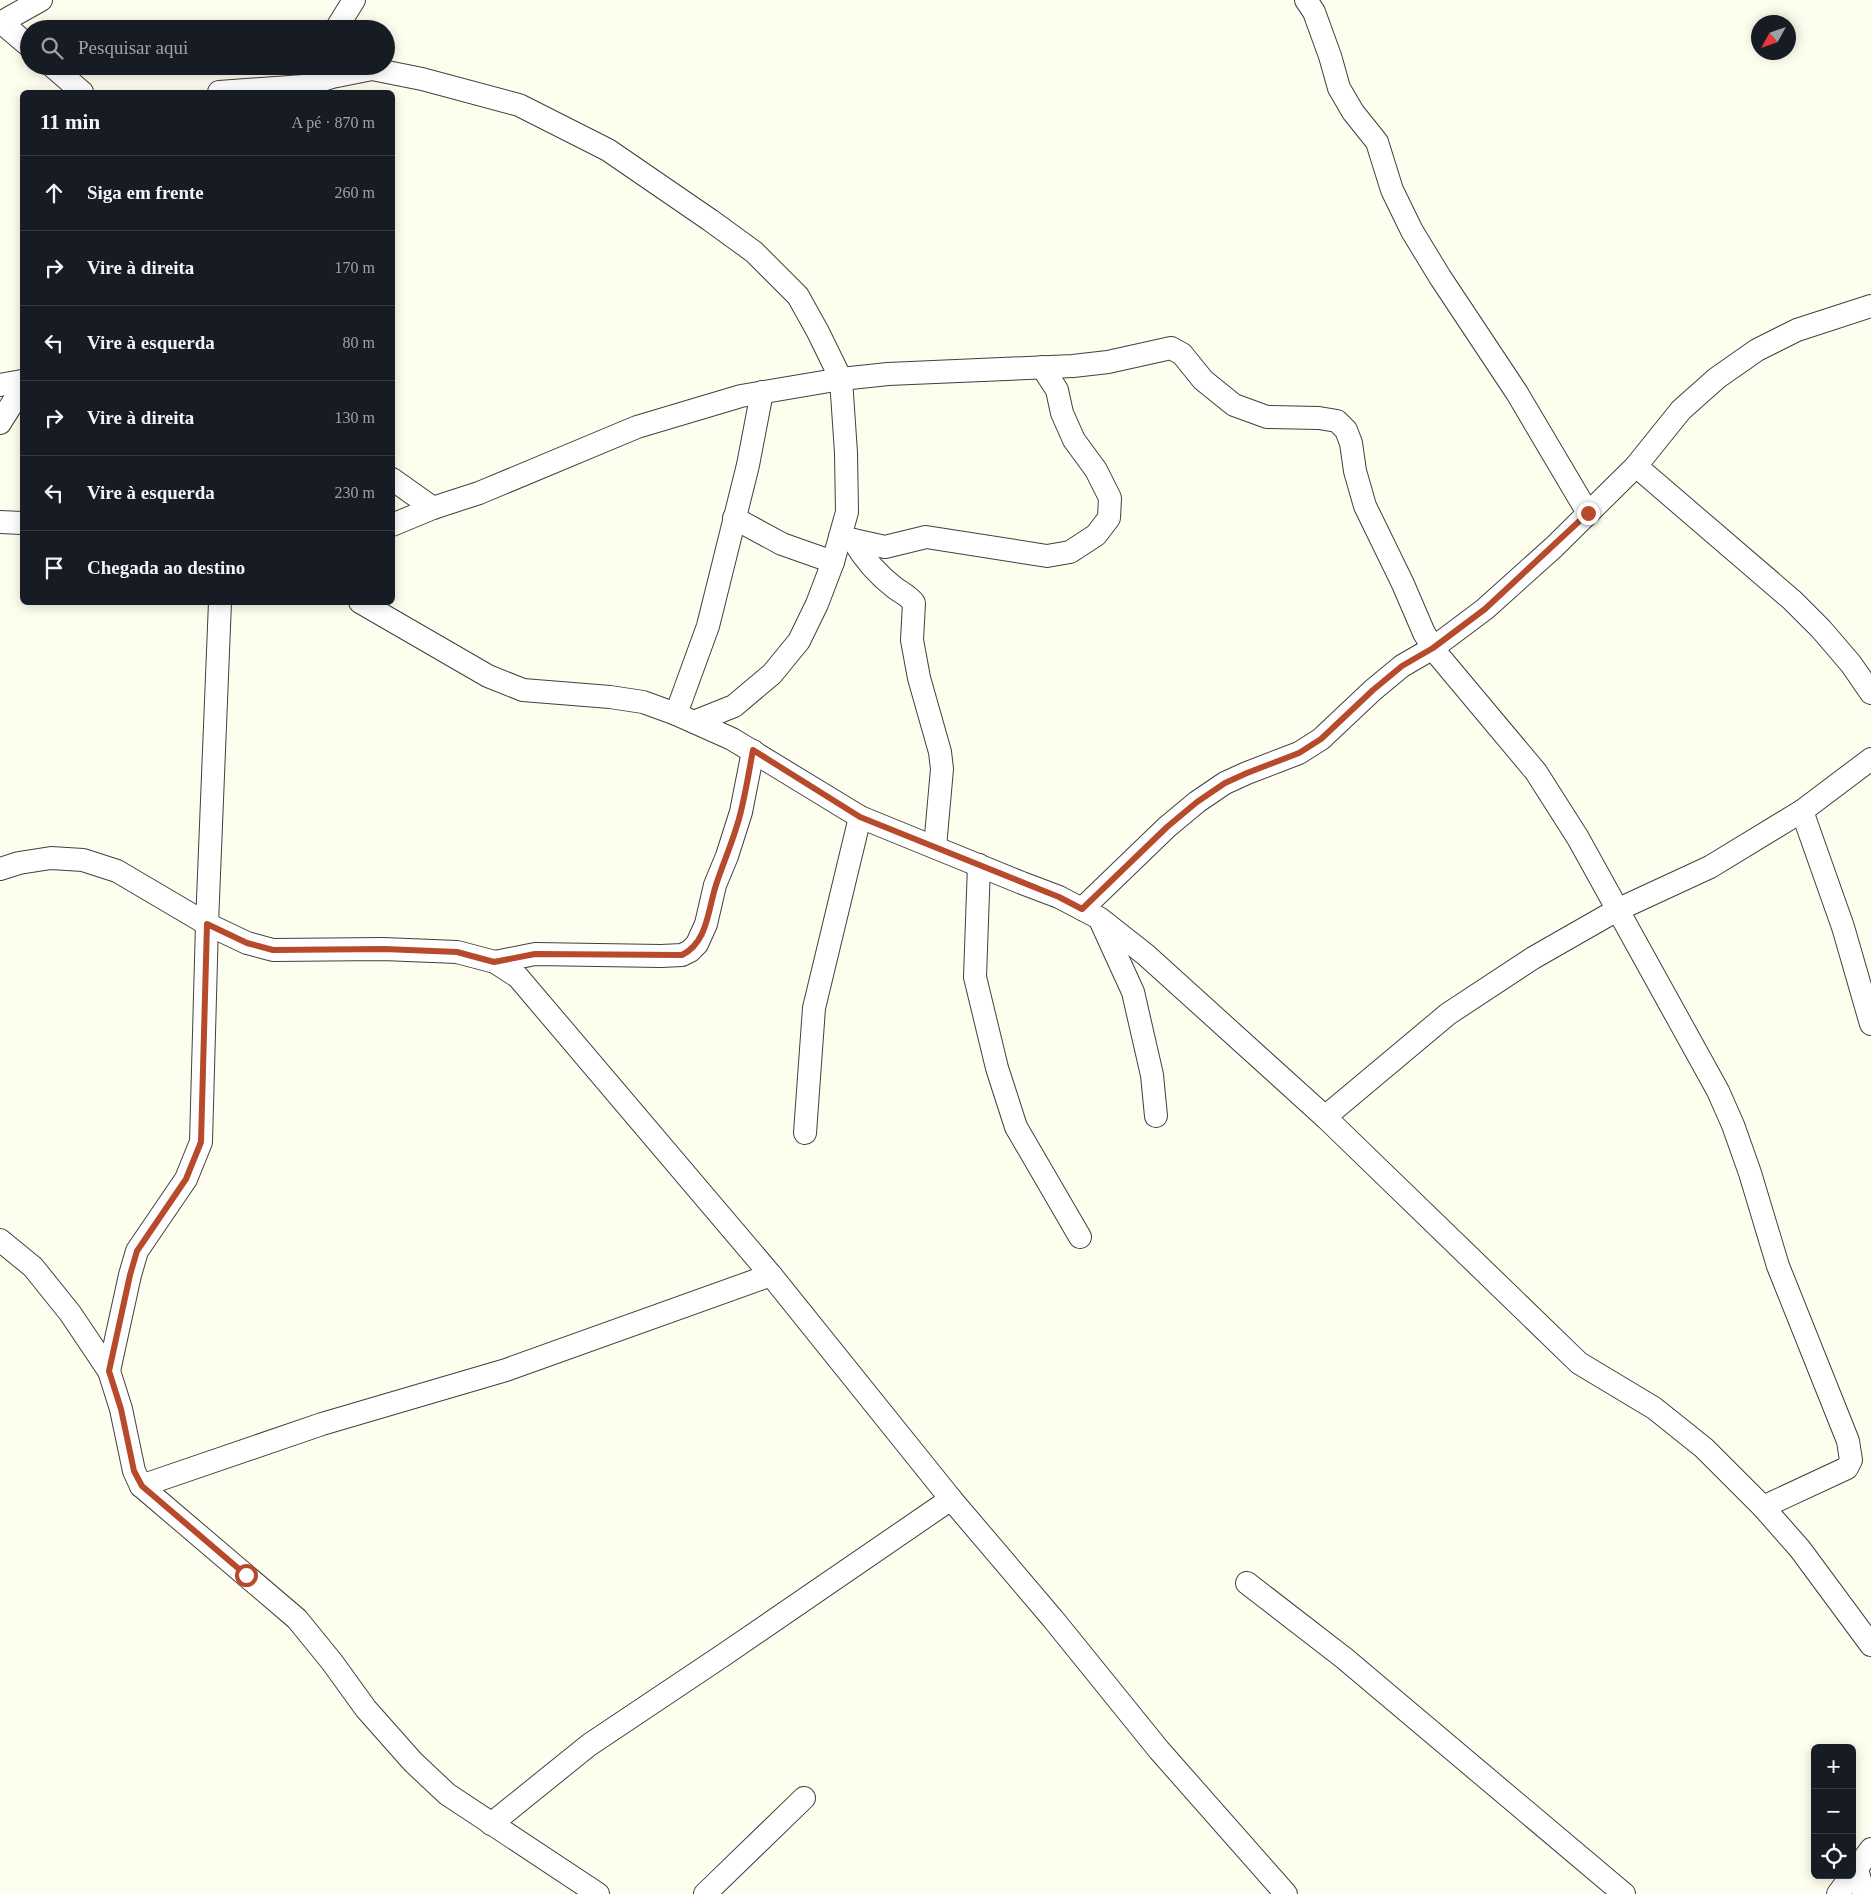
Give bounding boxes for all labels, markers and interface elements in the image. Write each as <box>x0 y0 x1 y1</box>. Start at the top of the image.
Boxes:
north arrow <box>1751 15 1796 60</box>
search box <box>20 20 395 75</box>
icon: search <box>38 34 66 62</box>
text: Pesquisar aqui <box>78 37 188 58</box>
text: 11 min <box>40 110 100 134</box>
text: A pé · 870 m <box>291 114 375 131</box>
icon: ahead <box>40 179 68 207</box>
text: Siga em frente <box>87 182 204 203</box>
text: 260 m <box>335 184 375 201</box>
icon: right <box>40 254 68 282</box>
text: Vire à direita <box>87 257 194 278</box>
text: 170 m <box>335 259 375 276</box>
icon: left <box>40 329 68 357</box>
text: Vire à esquerda <box>87 332 215 353</box>
text: 80 m <box>343 334 375 351</box>
icon: right <box>40 404 68 432</box>
text: Vire à direita <box>87 407 194 428</box>
text: 130 m <box>335 409 375 426</box>
icon: left <box>40 479 68 507</box>
text: Vire à esquerda <box>87 482 215 503</box>
text: 230 m <box>335 484 375 501</box>
route end <box>1577 502 1600 525</box>
icon: arrive <box>40 554 68 582</box>
text: Chegada ao destino <box>87 557 245 578</box>
route start <box>235 1564 258 1587</box>
map controls <box>1811 1744 1856 1879</box>
button: + <box>1811 1744 1856 1789</box>
button: − <box>1811 1789 1856 1834</box>
button: locate <box>1811 1834 1856 1879</box>

